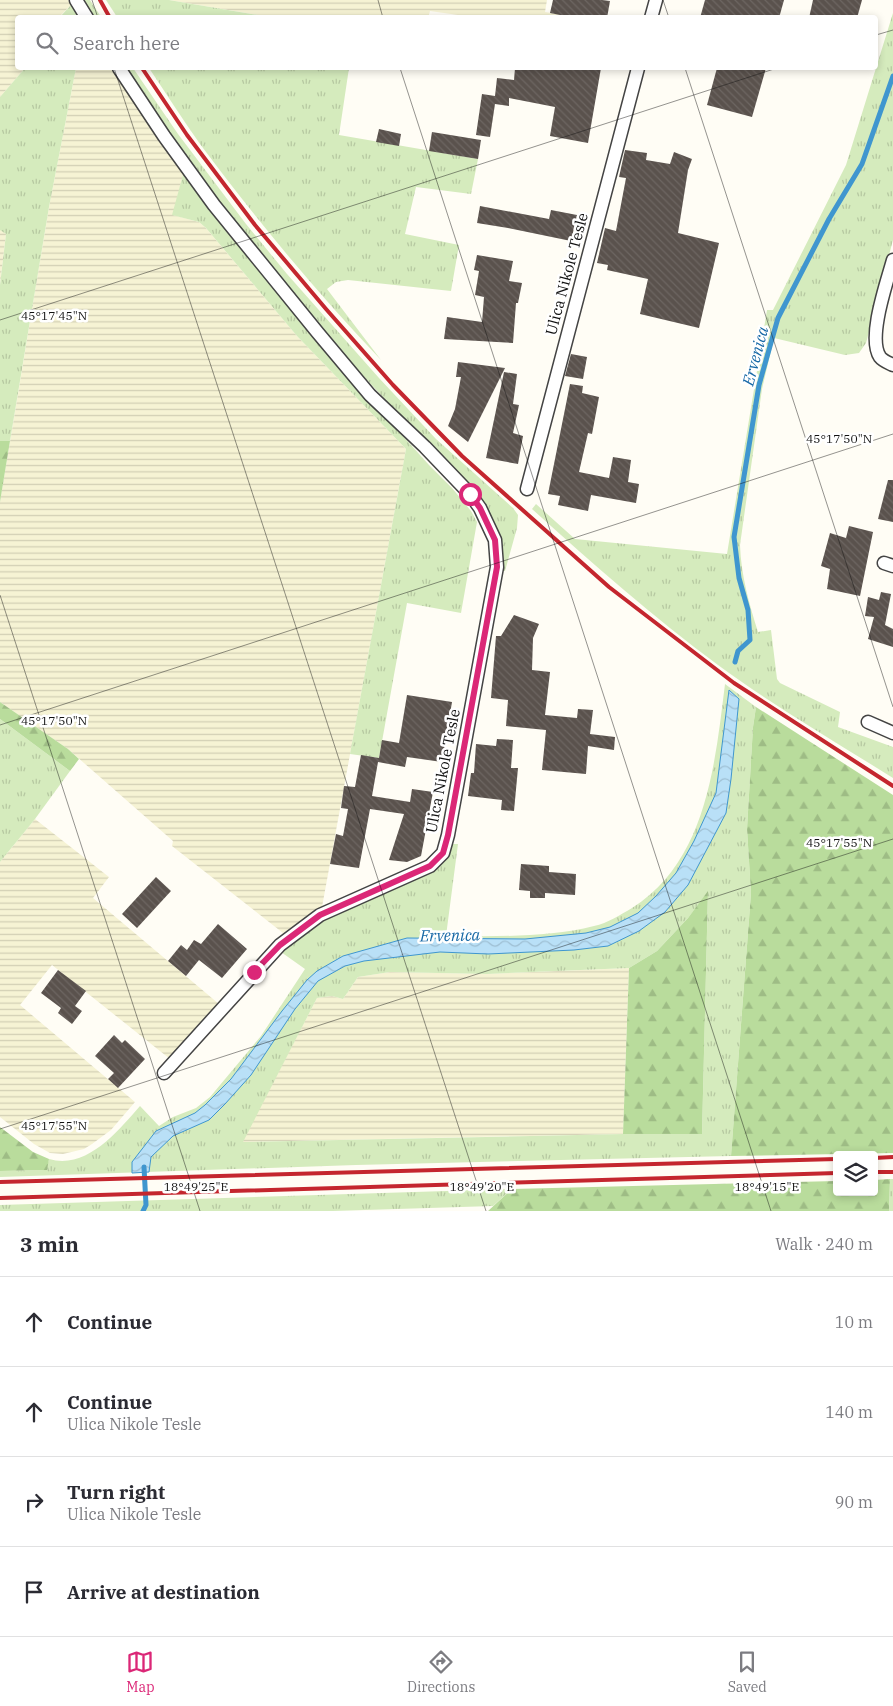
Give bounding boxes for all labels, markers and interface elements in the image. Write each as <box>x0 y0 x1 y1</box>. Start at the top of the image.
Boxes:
search box <box>15 15 878 70</box>
icon: search <box>33 29 61 57</box>
text: Search here <box>73 31 180 55</box>
street label: Ulica Nikole Tesle <box>541 211 592 337</box>
text: 45°17'45"N <box>21 308 87 323</box>
water label: Ervenica <box>737 324 773 389</box>
text: 45°17'50"N <box>806 431 872 446</box>
route start <box>459 483 482 506</box>
street label: Ulica Nikole Tesle <box>421 707 464 835</box>
text: 45°17'50"N <box>21 713 87 728</box>
text: 45°17'55"N <box>806 835 872 850</box>
water label: Ervenica <box>419 924 481 946</box>
route end <box>243 961 266 984</box>
text: 45°17'55"N <box>21 1118 87 1133</box>
map controls <box>833 1151 878 1196</box>
button: layers <box>833 1151 878 1196</box>
text: 18°49'25"E <box>164 1179 228 1194</box>
text: 18°49'20"E <box>450 1179 514 1194</box>
text: 18°49'15"E <box>735 1179 799 1194</box>
text: 3 min <box>20 1230 79 1258</box>
text: Walk · 240 m <box>775 1234 873 1254</box>
icon: ahead <box>20 1308 48 1336</box>
text: Continue <box>67 1310 152 1334</box>
text: 10 m <box>835 1312 873 1332</box>
text: Continue <box>67 1390 152 1414</box>
icon: ahead <box>20 1398 48 1426</box>
text: 140 m <box>825 1402 873 1422</box>
text: Ulica Nikole Tesle <box>67 1414 201 1434</box>
text: Turn right <box>67 1480 165 1504</box>
icon: right <box>20 1488 48 1516</box>
text: 90 m <box>835 1492 873 1512</box>
text: Ulica Nikole Tesle <box>67 1504 201 1524</box>
icon: arrive <box>20 1578 48 1606</box>
text: Arrive at destination <box>67 1580 260 1604</box>
tab: Map <box>126 1648 155 1696</box>
tab: Directions <box>407 1648 475 1696</box>
tab: Saved <box>728 1648 767 1696</box>

